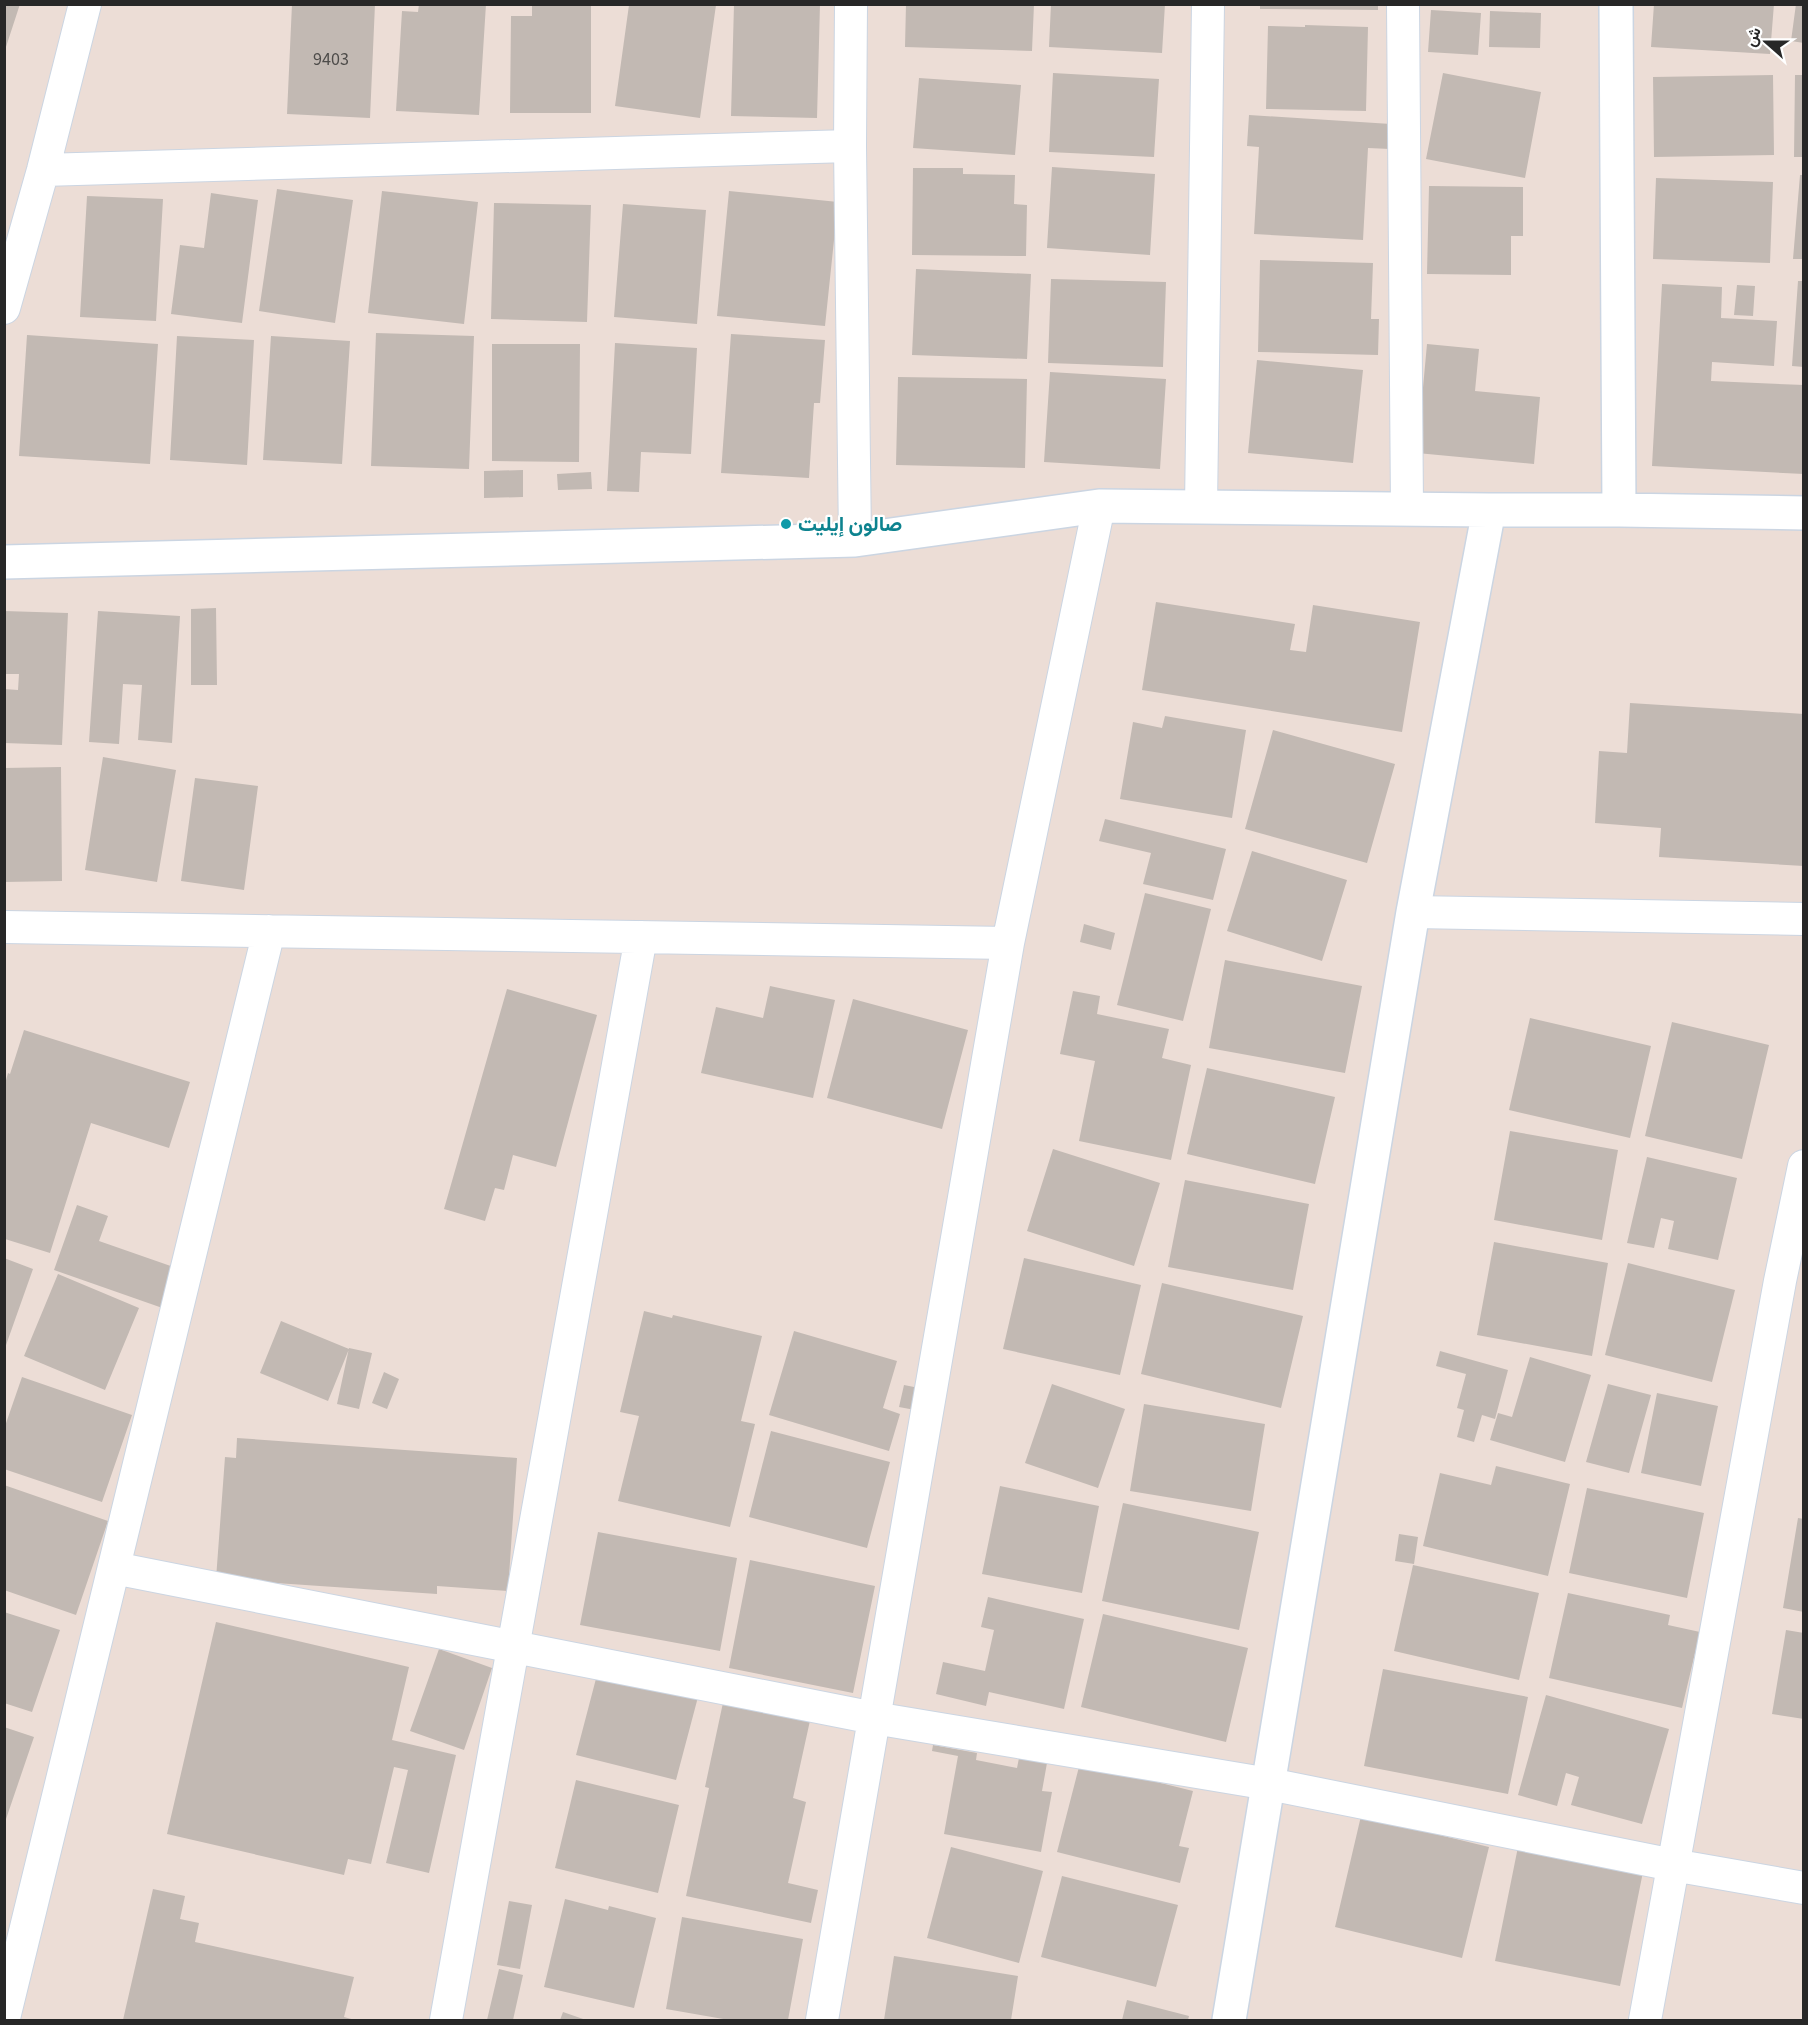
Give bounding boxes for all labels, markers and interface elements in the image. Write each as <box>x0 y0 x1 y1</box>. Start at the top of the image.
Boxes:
north arrow <box>1736 12 1796 72</box>
text: ش <box>1739 24 1767 50</box>
house number: 9403 <box>313 47 349 72</box>
place label: صالون إيليت <box>798 509 902 539</box>
marker: صالون إيليت <box>779 517 793 531</box>

